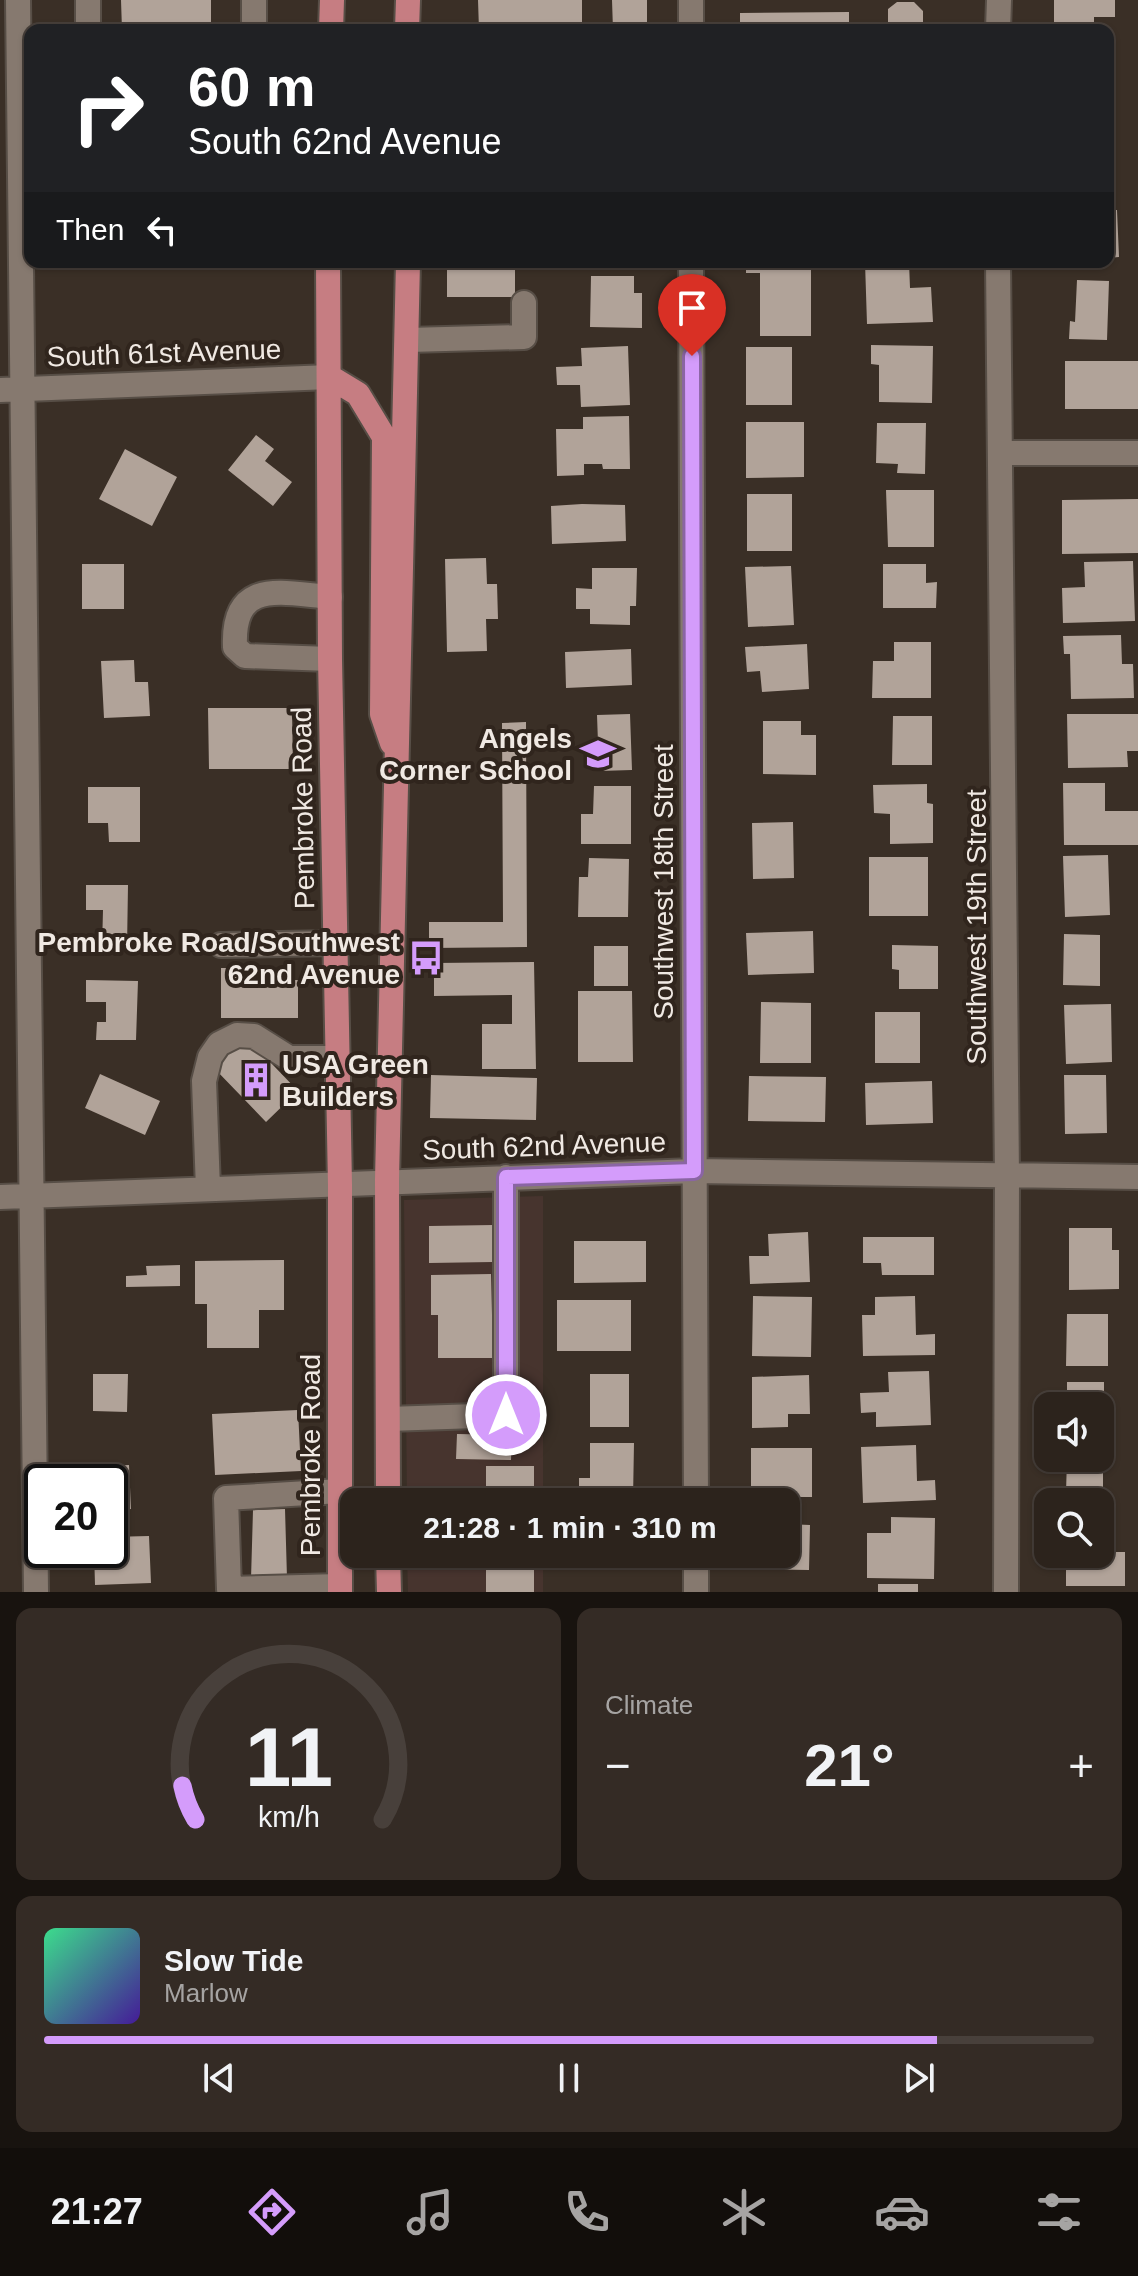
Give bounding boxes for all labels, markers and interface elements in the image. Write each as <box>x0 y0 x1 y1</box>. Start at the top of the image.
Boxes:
text: 60 m <box>188 55 316 118</box>
icon: right <box>56 56 160 160</box>
text: South 62nd Avenue <box>188 121 502 162</box>
icon: left <box>140 208 184 252</box>
text: Then <box>56 213 124 246</box>
pin <box>658 274 726 356</box>
icon: arrive <box>670 286 714 330</box>
street label: South 61st Avenue <box>46 333 282 373</box>
street label: Pembroke Road <box>286 707 320 909</box>
place label: Angels Corner School <box>379 723 572 786</box>
school or university icon: Angels Corner School <box>579 735 617 773</box>
street label: Southwest 18th Street <box>648 744 679 1020</box>
street label: Southwest 19th Street <box>961 789 992 1065</box>
place label: Pembroke Road/Southwest 62nd Avenue <box>37 927 400 990</box>
bus stop icon: Pembroke Road/Southwest 62nd Avenue <box>407 939 445 977</box>
place label: USA Green Builders <box>282 1049 429 1112</box>
building icon: USA Green Builders <box>237 1061 275 1099</box>
street label: South 62nd Avenue <box>422 1126 666 1166</box>
street label: Pembroke Road <box>295 1354 326 1556</box>
position arrow <box>464 1373 548 1457</box>
map controls <box>1034 1392 1114 1568</box>
button: sound <box>1034 1392 1114 1472</box>
speed limit sign: 20 <box>24 1464 128 1568</box>
button: search <box>1034 1488 1114 1568</box>
text: 21:28 · 1 min · 310 m <box>423 1511 717 1544</box>
text: Climate <box>605 1690 693 1720</box>
text: 11 <box>245 1711 332 1804</box>
text: 21° <box>804 1732 895 1799</box>
text: − <box>605 1741 631 1790</box>
text: + <box>1068 1741 1094 1790</box>
text: km/h <box>258 1801 319 1833</box>
text: Slow Tide <box>164 1944 303 1977</box>
text: Marlow <box>164 1978 248 2008</box>
icon: previous <box>197 2056 241 2100</box>
icon: pause <box>547 2056 591 2100</box>
icon: next <box>897 2056 941 2100</box>
icon: directions <box>244 2184 300 2240</box>
icon: music <box>402 2184 458 2240</box>
icon: phone <box>559 2184 615 2240</box>
icon: climate <box>716 2184 772 2240</box>
icon: car <box>874 2184 930 2240</box>
icon: filters <box>1031 2184 1087 2240</box>
text: 21:27 <box>51 2191 143 2232</box>

